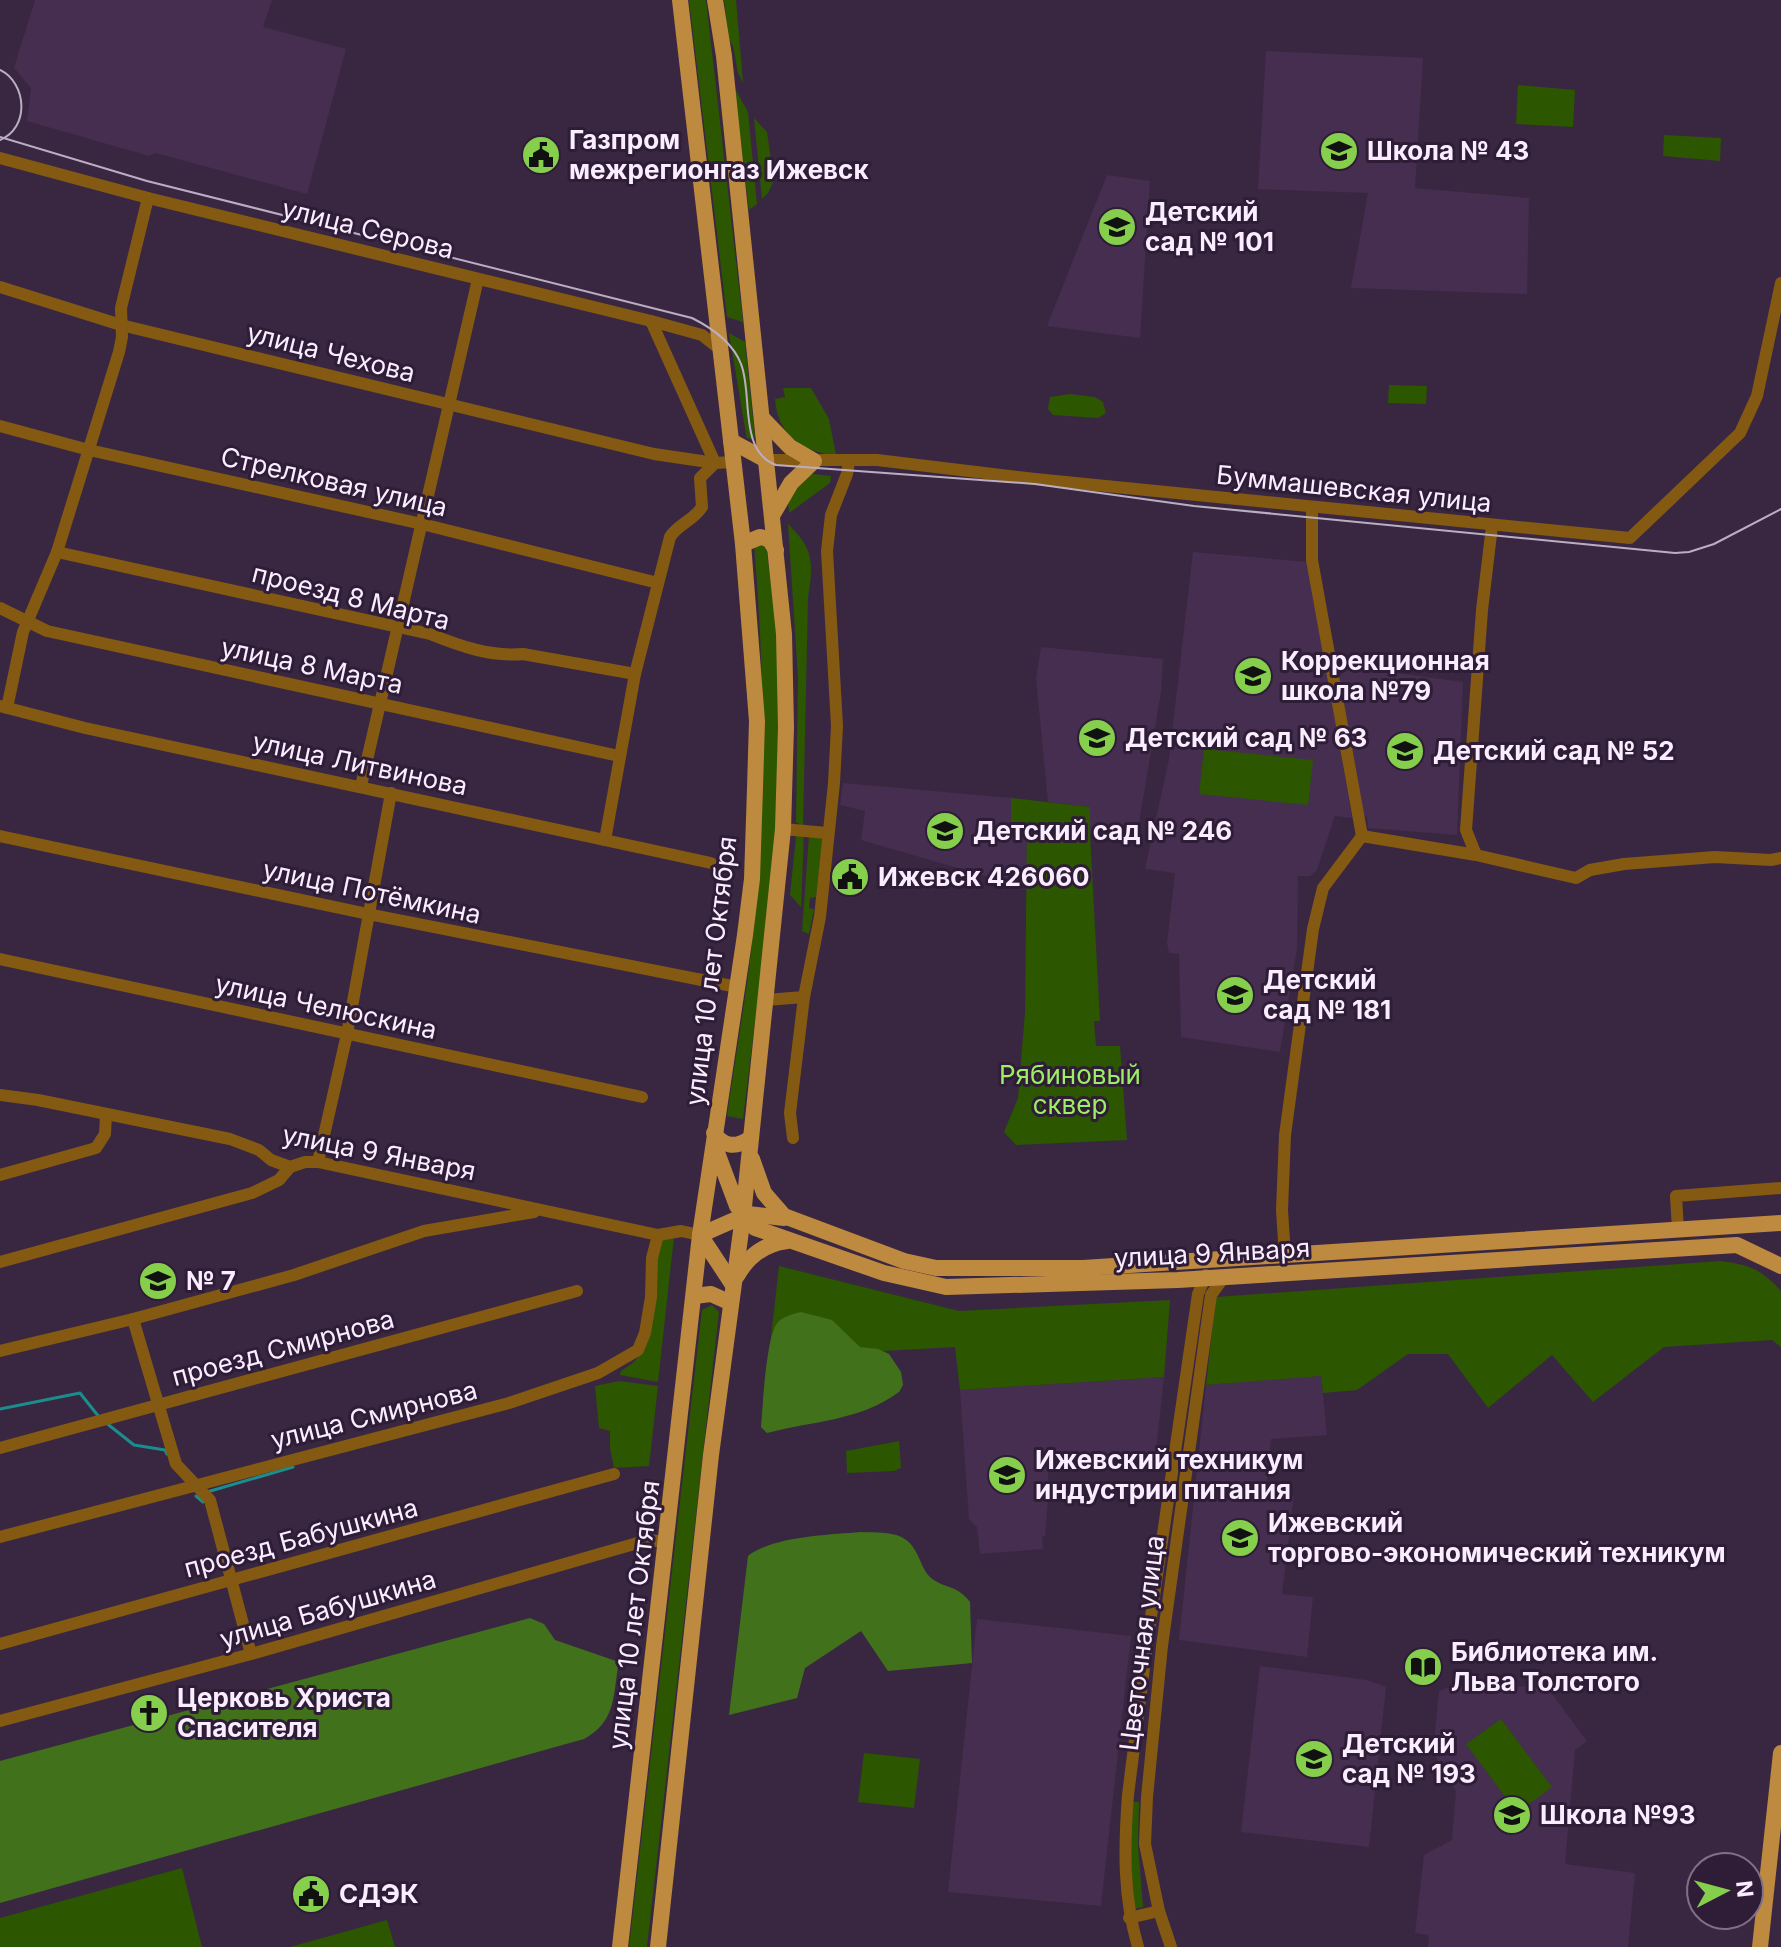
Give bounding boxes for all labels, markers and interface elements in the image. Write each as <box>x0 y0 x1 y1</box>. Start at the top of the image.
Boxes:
place label: Газпром межрегионгаз Ижевск <box>569 124 869 185</box>
school or university icon: Школа № 43 <box>1318 130 1360 172</box>
public building icon: Газпром межрегионгаз Ижевск <box>520 134 562 176</box>
place label: Школа № 43 <box>1367 135 1529 166</box>
street label: улица Серова <box>279 192 457 265</box>
place label: Детский сад № 101 <box>1145 196 1274 257</box>
school or university icon: Детский сад № 101 <box>1096 206 1138 248</box>
street label: улица Чехова <box>244 317 419 388</box>
street label: Стрелковая улица <box>218 440 450 523</box>
street label: Буммашевская улица <box>1215 459 1493 518</box>
street label: проезд 8 Марта <box>249 557 453 636</box>
street label: улица 8 Марта <box>218 631 406 700</box>
place label: Коррекционная школа №79 <box>1281 645 1490 706</box>
school or university icon: Коррекционная школа №79 <box>1232 655 1274 697</box>
school or university icon: Детский сад № 63 <box>1076 717 1118 759</box>
place label: Детский сад № 63 <box>1125 722 1367 753</box>
street label: улица Литвинова <box>250 726 470 801</box>
school or university icon: Детский сад № 52 <box>1384 730 1426 772</box>
place label: Детский сад № 52 <box>1433 735 1675 766</box>
school or university icon: Детский сад № 246 <box>924 810 966 852</box>
place label: Детский сад № 246 <box>973 815 1232 846</box>
street label: улица 10 лет Октября <box>679 834 742 1107</box>
street label: улица Потёмкина <box>260 853 484 930</box>
public building icon: Ижевск 426060 <box>829 856 871 898</box>
place label: Ижевск 426060 <box>878 861 1090 892</box>
place label: Детский сад № 181 <box>1263 964 1391 1025</box>
street label: улица Челюскина <box>212 968 440 1045</box>
school or university icon: Детский сад № 181 <box>1214 974 1256 1016</box>
park label: Рябиновый сквер <box>999 1059 1141 1120</box>
street label: улица 9 Января <box>280 1119 478 1186</box>
street label: улица 9 Января <box>1113 1232 1311 1273</box>
school or university icon: № 7 <box>137 1260 179 1302</box>
place label: № 7 <box>186 1265 236 1296</box>
street label: проезд Смирнова <box>168 1303 397 1392</box>
street label: улица Смирнова <box>267 1374 480 1455</box>
place label: Ижевский техникум индустрии питания <box>1035 1444 1303 1505</box>
school or university icon: Ижевский техникум индустрии питания <box>986 1454 1028 1496</box>
street label: улица 10 лет Октября <box>602 1478 665 1751</box>
street label: проезд Бабушкина <box>181 1491 421 1584</box>
place label: Ижевский торгово-экономический техникум <box>1268 1507 1726 1568</box>
school or university icon: Ижевский торгово-экономический техникум <box>1219 1517 1261 1559</box>
street label: Цветочная улица <box>1113 1533 1170 1752</box>
street label: улица Бабушкина <box>216 1563 440 1654</box>
place label: Библиотека им. Льва Толстого <box>1451 1636 1658 1697</box>
library icon: Библиотека им. Льва Толстого <box>1402 1646 1444 1688</box>
place label: Церковь Христа Спасителя <box>177 1682 391 1743</box>
church icon: Церковь Христа Спасителя <box>128 1692 170 1734</box>
place label: Детский сад № 193 <box>1342 1728 1476 1789</box>
school or university icon: Детский сад № 193 <box>1293 1738 1335 1780</box>
school or university icon: Школа №93 <box>1491 1794 1533 1836</box>
place label: Школа №93 <box>1540 1799 1696 1830</box>
north arrow <box>1685 1851 1765 1931</box>
public building icon: СДЭК <box>290 1873 332 1915</box>
place label: СДЭК <box>339 1878 419 1909</box>
text: N <box>1731 1879 1759 1899</box>

